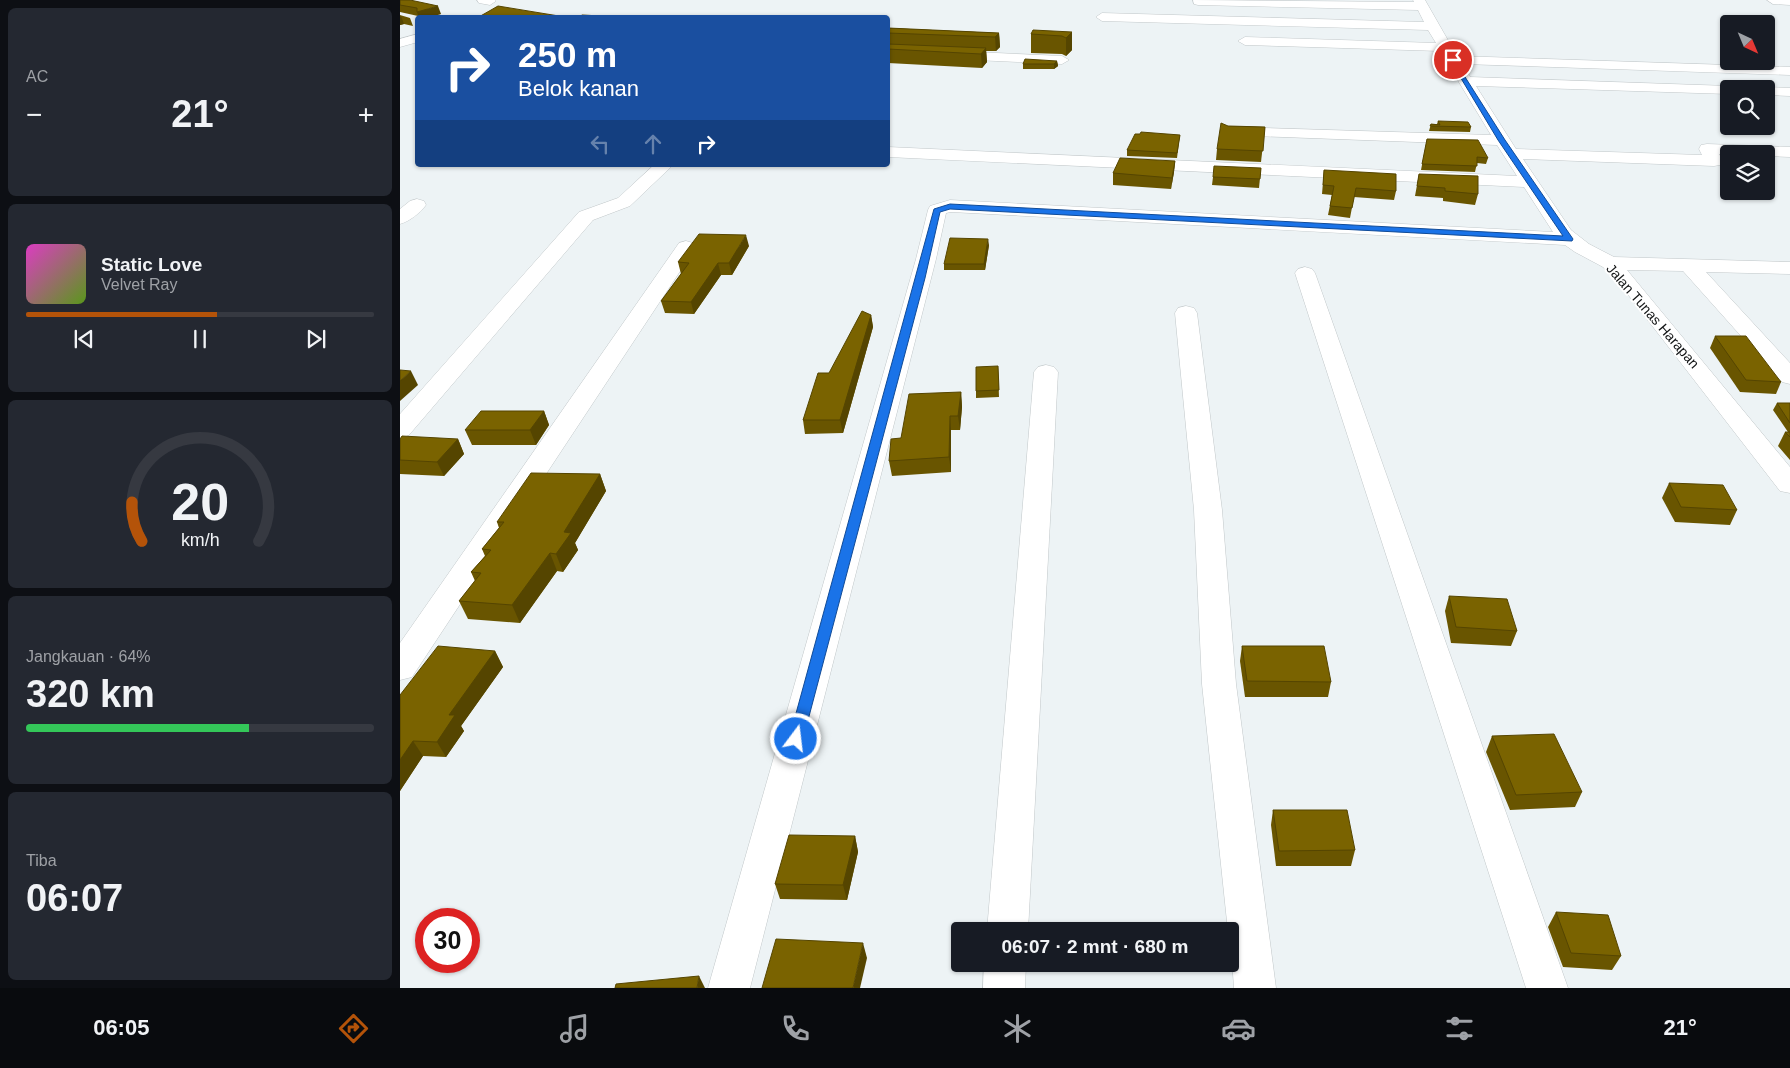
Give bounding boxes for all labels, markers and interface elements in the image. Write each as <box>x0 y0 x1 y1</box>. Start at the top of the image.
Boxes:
north arrow <box>1720 15 1775 70</box>
map controls <box>1720 15 1775 200</box>
icon: right <box>435 35 500 100</box>
text: 250 m <box>518 35 617 74</box>
pin <box>1432 39 1474 81</box>
icon: arrive <box>1439 46 1467 74</box>
text: AC <box>26 68 48 85</box>
text: Belok kanan <box>518 76 639 101</box>
button: search <box>1720 80 1775 135</box>
text: 21° <box>171 93 229 135</box>
text: − <box>26 99 42 130</box>
text: + <box>358 99 374 130</box>
icon: left <box>586 130 614 158</box>
icon: ahead <box>639 130 667 158</box>
icon: right <box>692 130 720 158</box>
button: layers <box>1720 145 1775 200</box>
text: Static Love <box>101 254 202 275</box>
street label: Jalan Tunas Harapan <box>1603 261 1703 371</box>
text: Velvet Ray <box>101 276 177 293</box>
icon: previous <box>70 325 98 353</box>
icon: pause <box>186 325 214 353</box>
icon: next <box>302 325 330 353</box>
text: 20 <box>171 473 229 531</box>
text: km/h <box>181 530 219 550</box>
text: Jangkauan · 64% <box>26 648 151 665</box>
text: 320 km <box>26 673 155 715</box>
position arrow <box>769 712 821 764</box>
text: Tiba <box>26 852 57 869</box>
text: 06:07 <box>26 877 123 919</box>
speed limit sign: 30 <box>415 908 480 973</box>
text: 06:07 · 2 mnt · 680 m <box>1002 936 1188 957</box>
icon: directions <box>336 1011 371 1046</box>
icon: music <box>557 1011 592 1046</box>
icon: phone <box>778 1011 813 1046</box>
icon: climate <box>1000 1011 1035 1046</box>
icon: car <box>1221 1011 1256 1046</box>
icon: filters <box>1442 1011 1477 1046</box>
text: 06:05 <box>93 1015 149 1040</box>
text: 21° <box>1664 1015 1697 1040</box>

